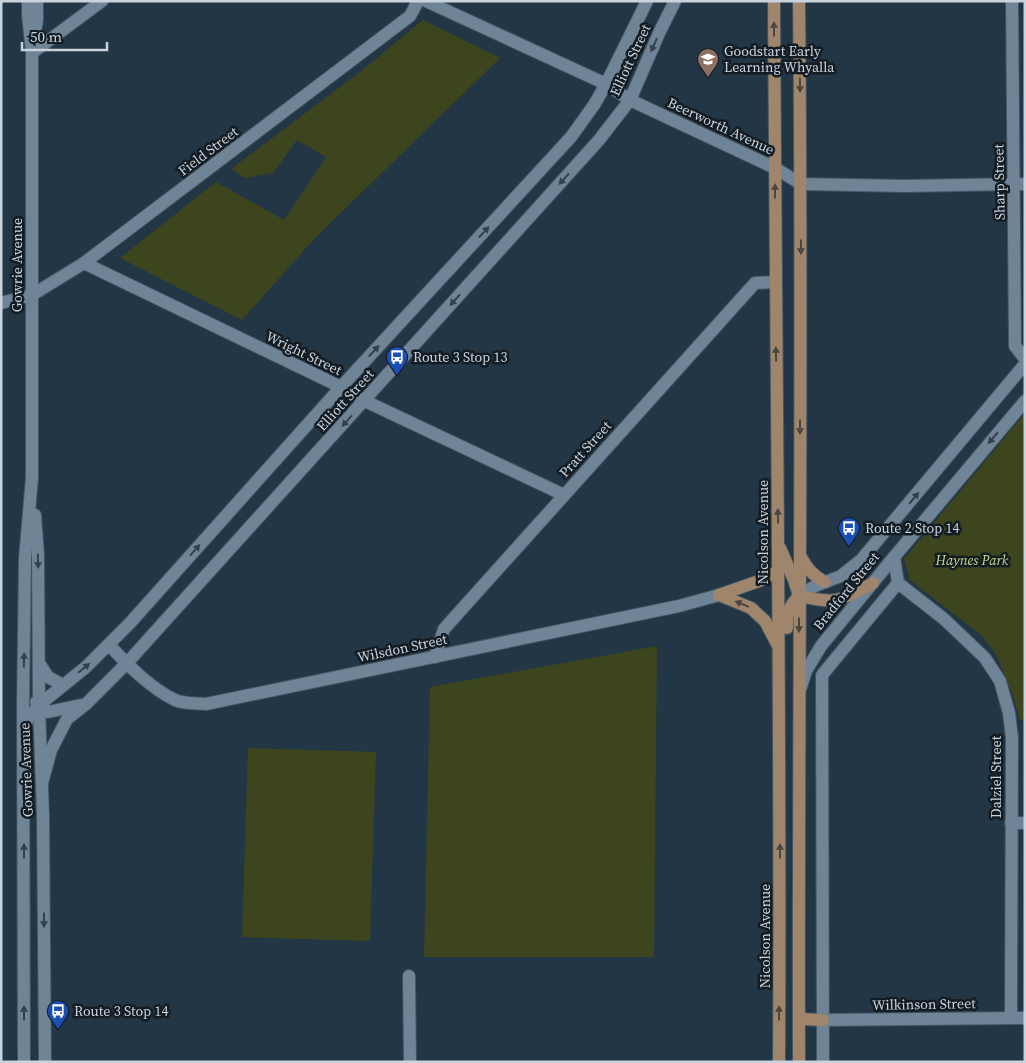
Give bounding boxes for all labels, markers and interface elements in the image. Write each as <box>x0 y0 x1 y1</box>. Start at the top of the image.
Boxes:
scale bar <box>22 20 108 52</box>
street label: Elliott Street <box>605 20 656 99</box>
one-way arrow <box>770 21 778 37</box>
text: 50 m <box>30 26 62 47</box>
one-way arrow <box>649 38 657 52</box>
place label: Goodstart Early Learning Whyalla <box>724 41 835 77</box>
school or university icon: Goodstart Early Learning Whyalla <box>696 47 720 78</box>
one-way arrow <box>796 77 804 93</box>
street label: Beerworth Avenue <box>664 93 778 159</box>
street label: Field Street <box>174 121 243 180</box>
street label: Sharp Street <box>988 143 1010 220</box>
one-way arrow <box>559 173 570 185</box>
one-way arrow <box>771 183 779 199</box>
street label: Gowrie Avenue <box>7 218 27 312</box>
one-way arrow <box>478 226 490 238</box>
one-way arrow <box>797 240 805 256</box>
one-way arrow <box>450 293 461 306</box>
street label: Wright Street <box>263 326 346 380</box>
bus stop icon: Route 3 Stop 13 <box>385 345 409 376</box>
one-way arrow <box>368 346 380 358</box>
one-way arrow <box>772 346 780 362</box>
place label: Route 3 Stop 13 <box>413 347 507 367</box>
street label: Elliott Street <box>312 364 379 435</box>
one-way arrow <box>341 414 353 426</box>
street label: Pratt Street <box>554 416 616 482</box>
one-way arrow <box>796 420 804 436</box>
one-way arrow <box>988 431 999 444</box>
street label: Nicolson Avenue <box>753 480 773 584</box>
one-way arrow <box>908 491 919 504</box>
one-way arrow <box>774 508 782 524</box>
bus stop icon: Route 2 Stop 14 <box>837 516 861 547</box>
place label: Route 2 Stop 14 <box>865 518 959 538</box>
one-way arrow <box>189 545 201 557</box>
street label: Bradford Street <box>808 547 884 634</box>
park label: Haynes Park <box>935 550 1009 570</box>
one-way arrow <box>34 553 42 569</box>
one-way arrow <box>735 600 749 608</box>
one-way arrow <box>795 617 803 633</box>
street label: Wilsdon Street <box>355 629 449 667</box>
one-way arrow <box>20 651 28 667</box>
one-way arrow <box>77 663 90 674</box>
street label: Gowrie Avenue <box>14 722 38 818</box>
street label: Dalziel Street <box>986 735 1006 818</box>
one-way arrow <box>20 842 28 858</box>
one-way arrow <box>776 842 784 858</box>
street label: Nicolson Avenue <box>755 884 775 988</box>
one-way arrow <box>40 912 48 928</box>
street label: Wilkinson Street <box>872 993 976 1015</box>
bus stop icon: Route 3 Stop 14 <box>46 999 70 1030</box>
place label: Route 3 Stop 14 <box>74 1001 168 1021</box>
one-way arrow <box>20 1005 28 1021</box>
one-way arrow <box>775 1005 783 1021</box>

